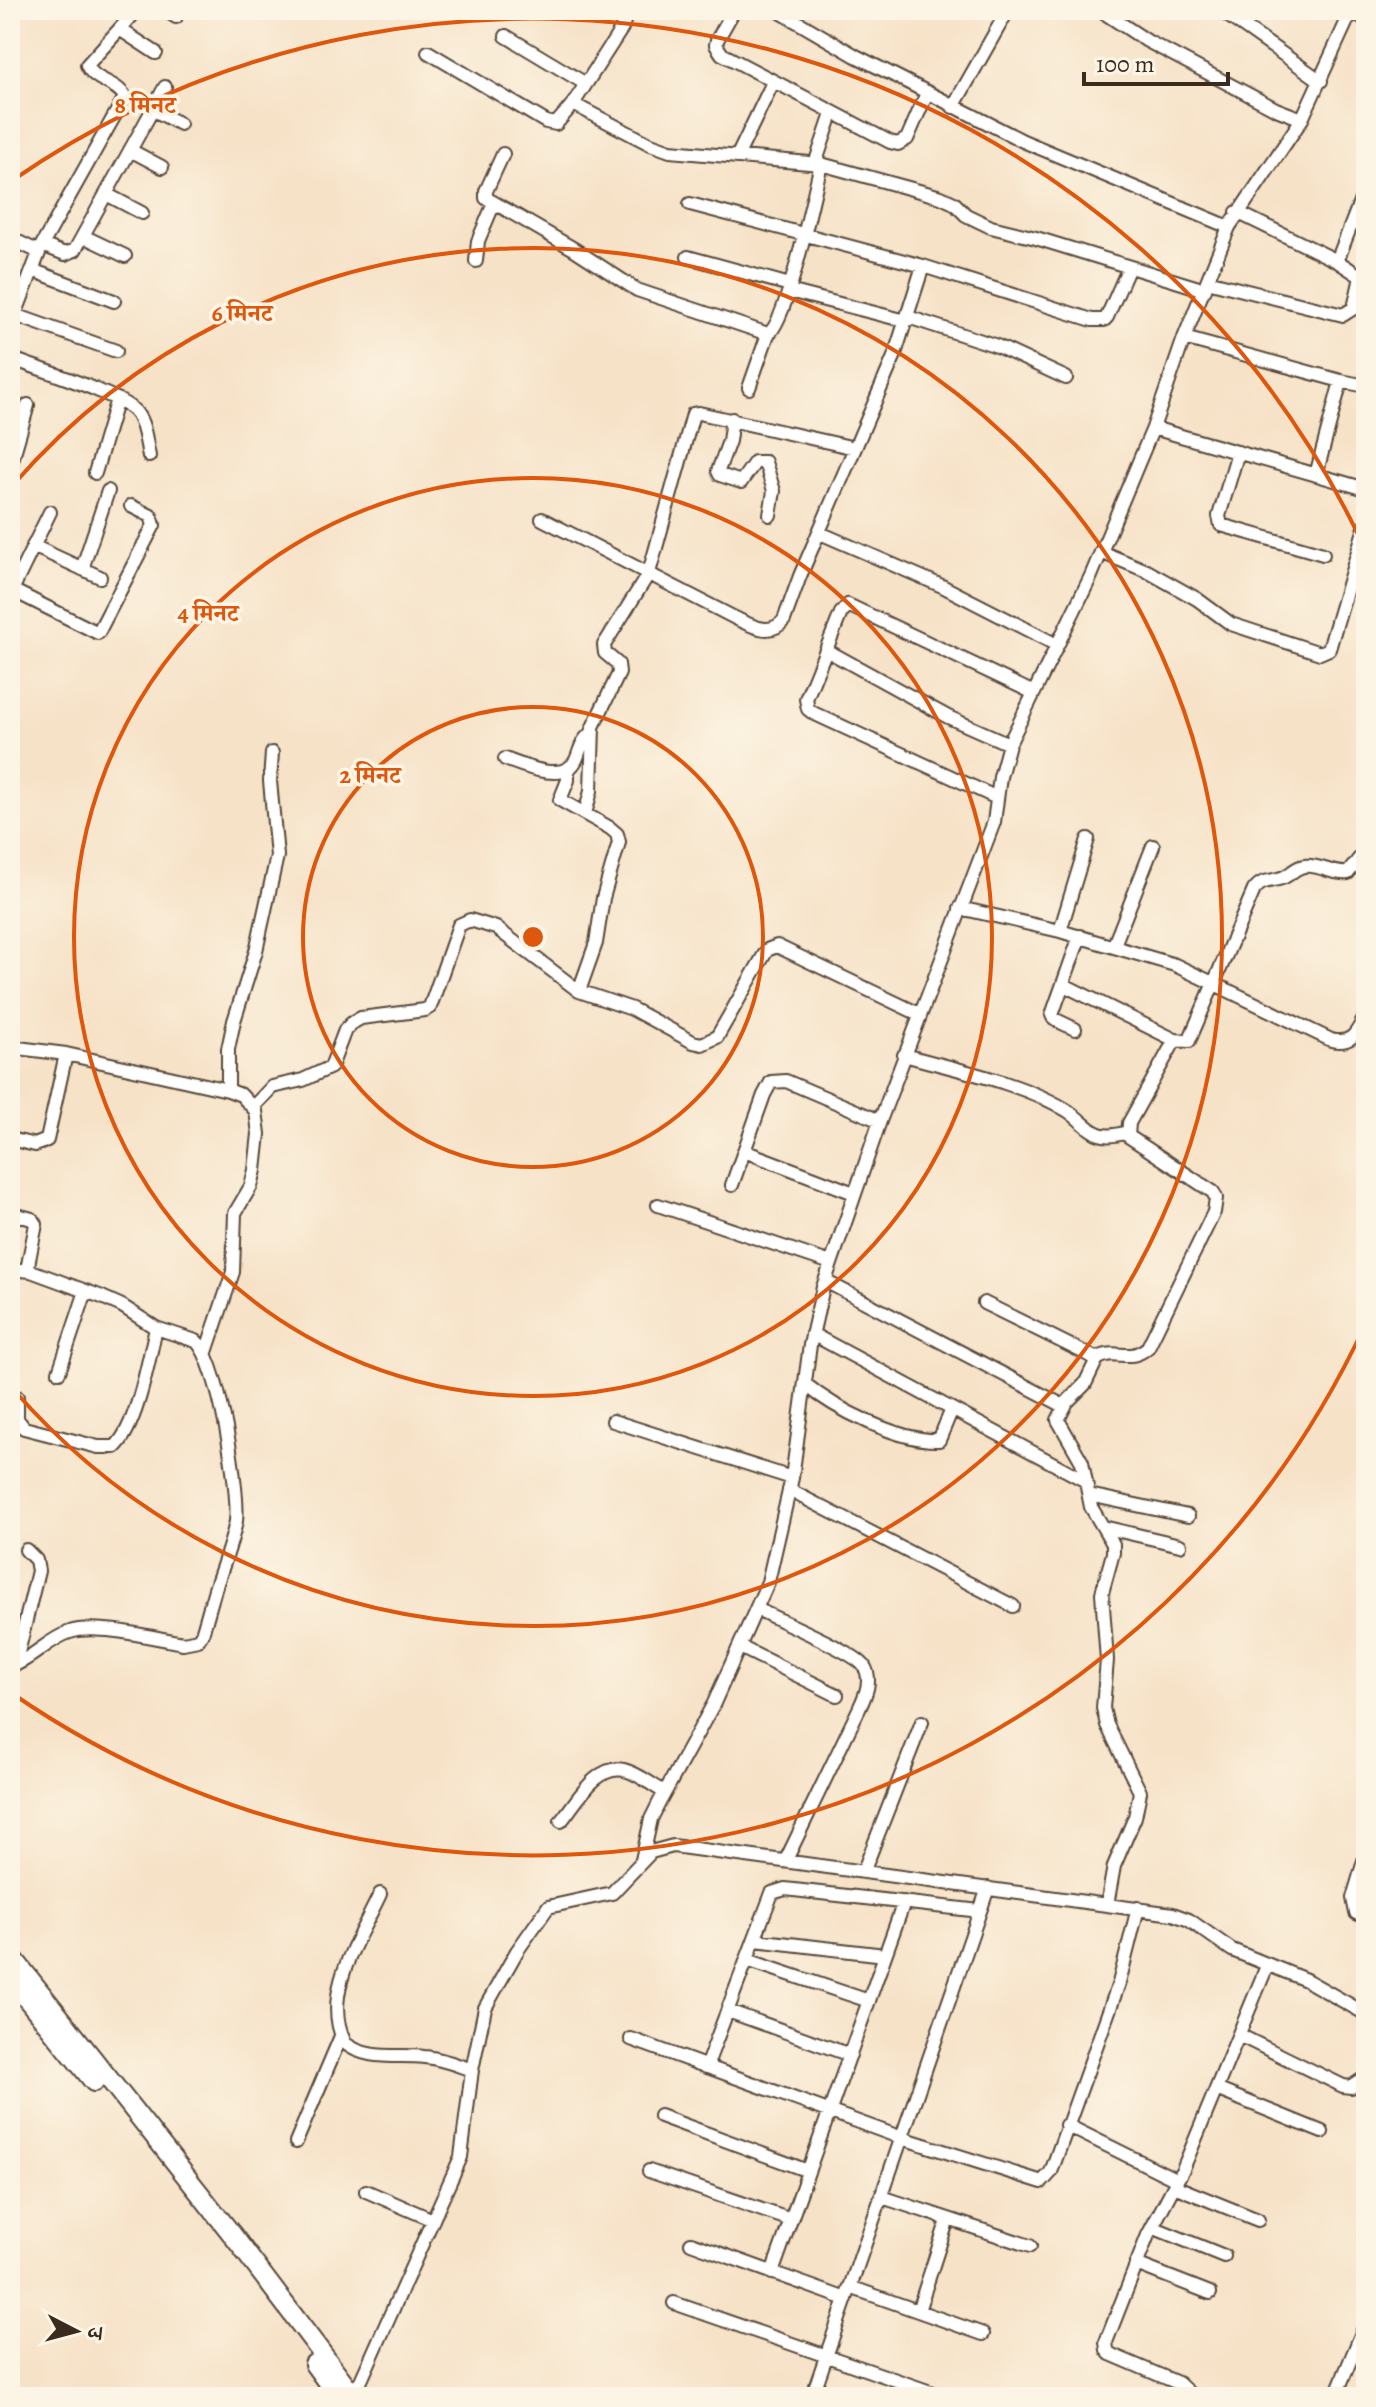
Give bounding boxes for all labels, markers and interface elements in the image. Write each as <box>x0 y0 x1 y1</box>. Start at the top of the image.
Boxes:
scale bar <box>1084 36 1228 86</box>
text: 100 m <box>1096 48 1155 80</box>
text: 8 मिनट <box>114 89 178 121</box>
text: 6 मिनट <box>212 297 275 329</box>
text: 4 मिनट <box>178 597 241 629</box>
text: 2 मिनट <box>339 759 403 791</box>
centre of rings <box>519 923 547 951</box>
north arrow <box>36 2291 116 2371</box>
text: उ <box>79 2324 111 2342</box>

